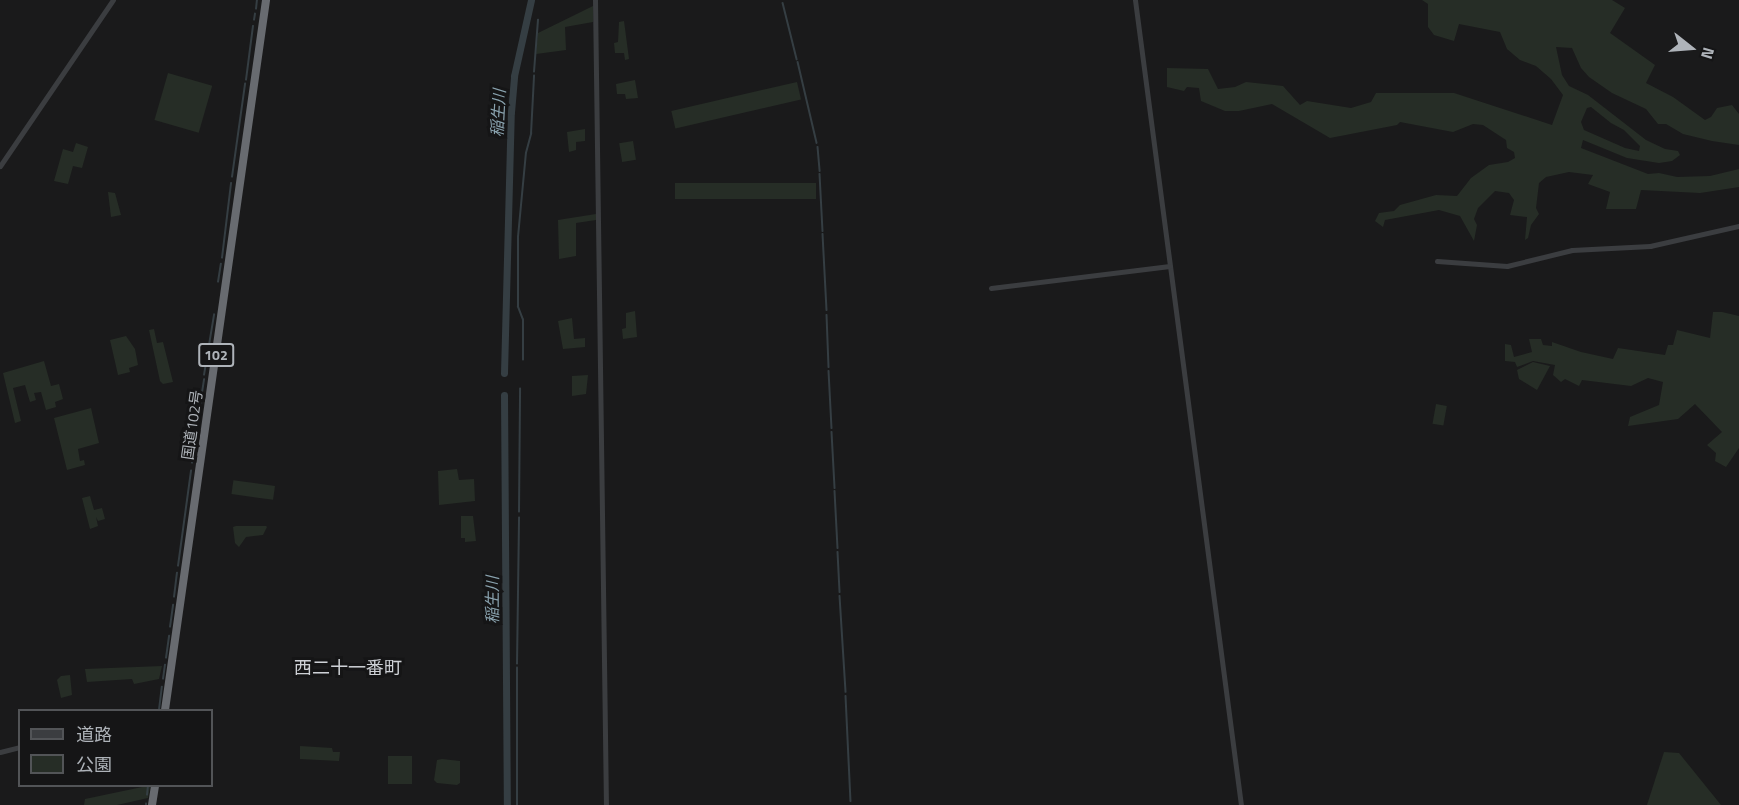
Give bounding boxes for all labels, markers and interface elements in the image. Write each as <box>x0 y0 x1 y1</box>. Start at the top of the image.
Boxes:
north arrow <box>1661 18 1721 78</box>
text: N <box>1695 44 1721 62</box>
water label: 稲生川 <box>487 89 509 137</box>
road number: 102 <box>198 344 234 366</box>
street label: 国道102号 <box>178 389 206 461</box>
water label: 稲生川 <box>482 576 502 624</box>
district label: 西二十一番町 <box>294 657 402 679</box>
legend <box>18 709 213 787</box>
text: 道路 <box>76 721 112 748</box>
text: 公園 <box>76 751 112 778</box>

